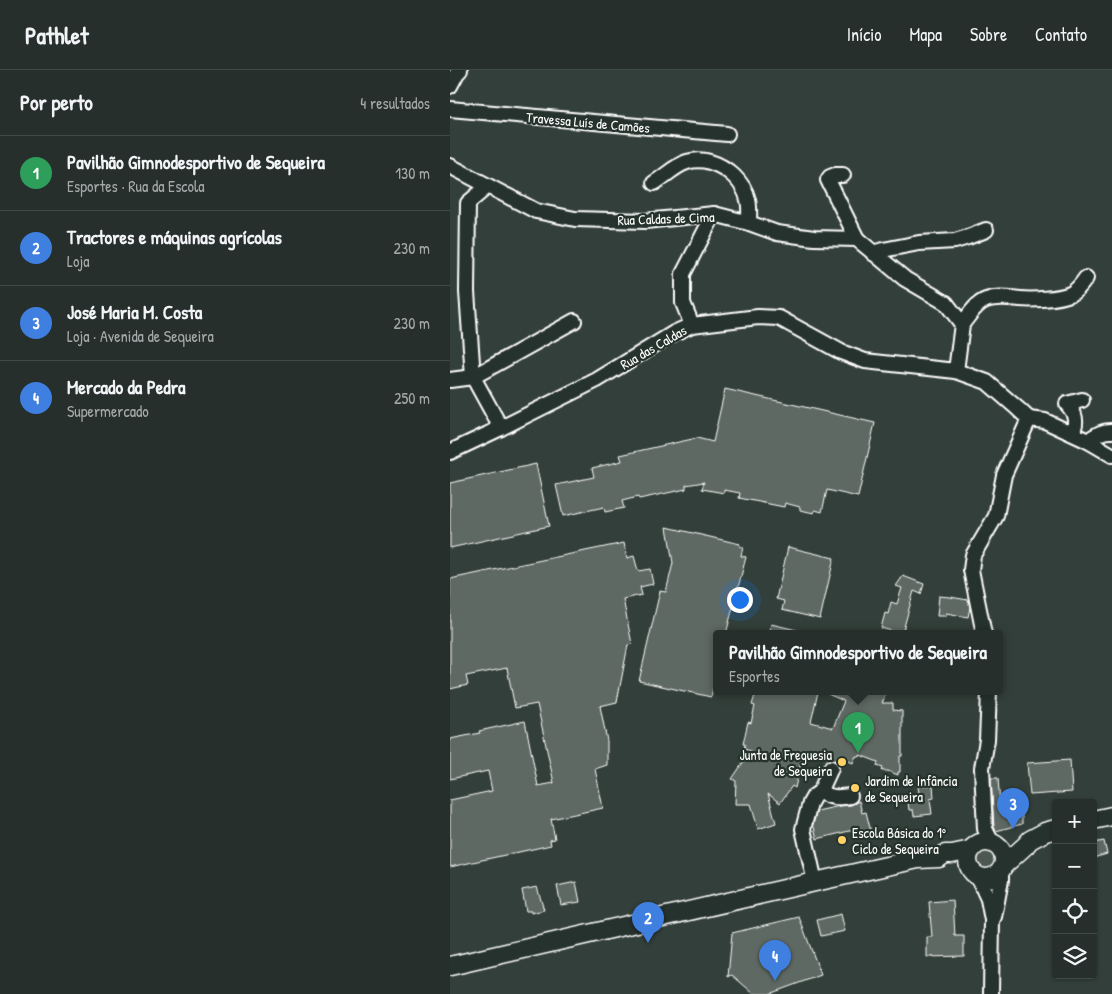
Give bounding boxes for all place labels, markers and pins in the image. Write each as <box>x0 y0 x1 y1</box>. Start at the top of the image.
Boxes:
pin: 1 <box>842 712 874 753</box>
place label: Junta de Freguesia de Sequeira <box>739 745 833 781</box>
marker: Junta de Freguesia de Sequeira <box>836 756 848 768</box>
place label: Jardim de Infância de Sequeira <box>865 771 958 807</box>
marker: Jardim de Infância de Sequeira <box>849 782 861 794</box>
pin: 3 <box>997 788 1029 829</box>
place label: Escola Básica do 1º Ciclo de Sequeira <box>852 823 946 859</box>
marker: Escola Básica do 1º Ciclo de Sequeira <box>836 834 848 846</box>
pin: 2 <box>632 902 664 943</box>
pin: 4 <box>759 940 791 981</box>

